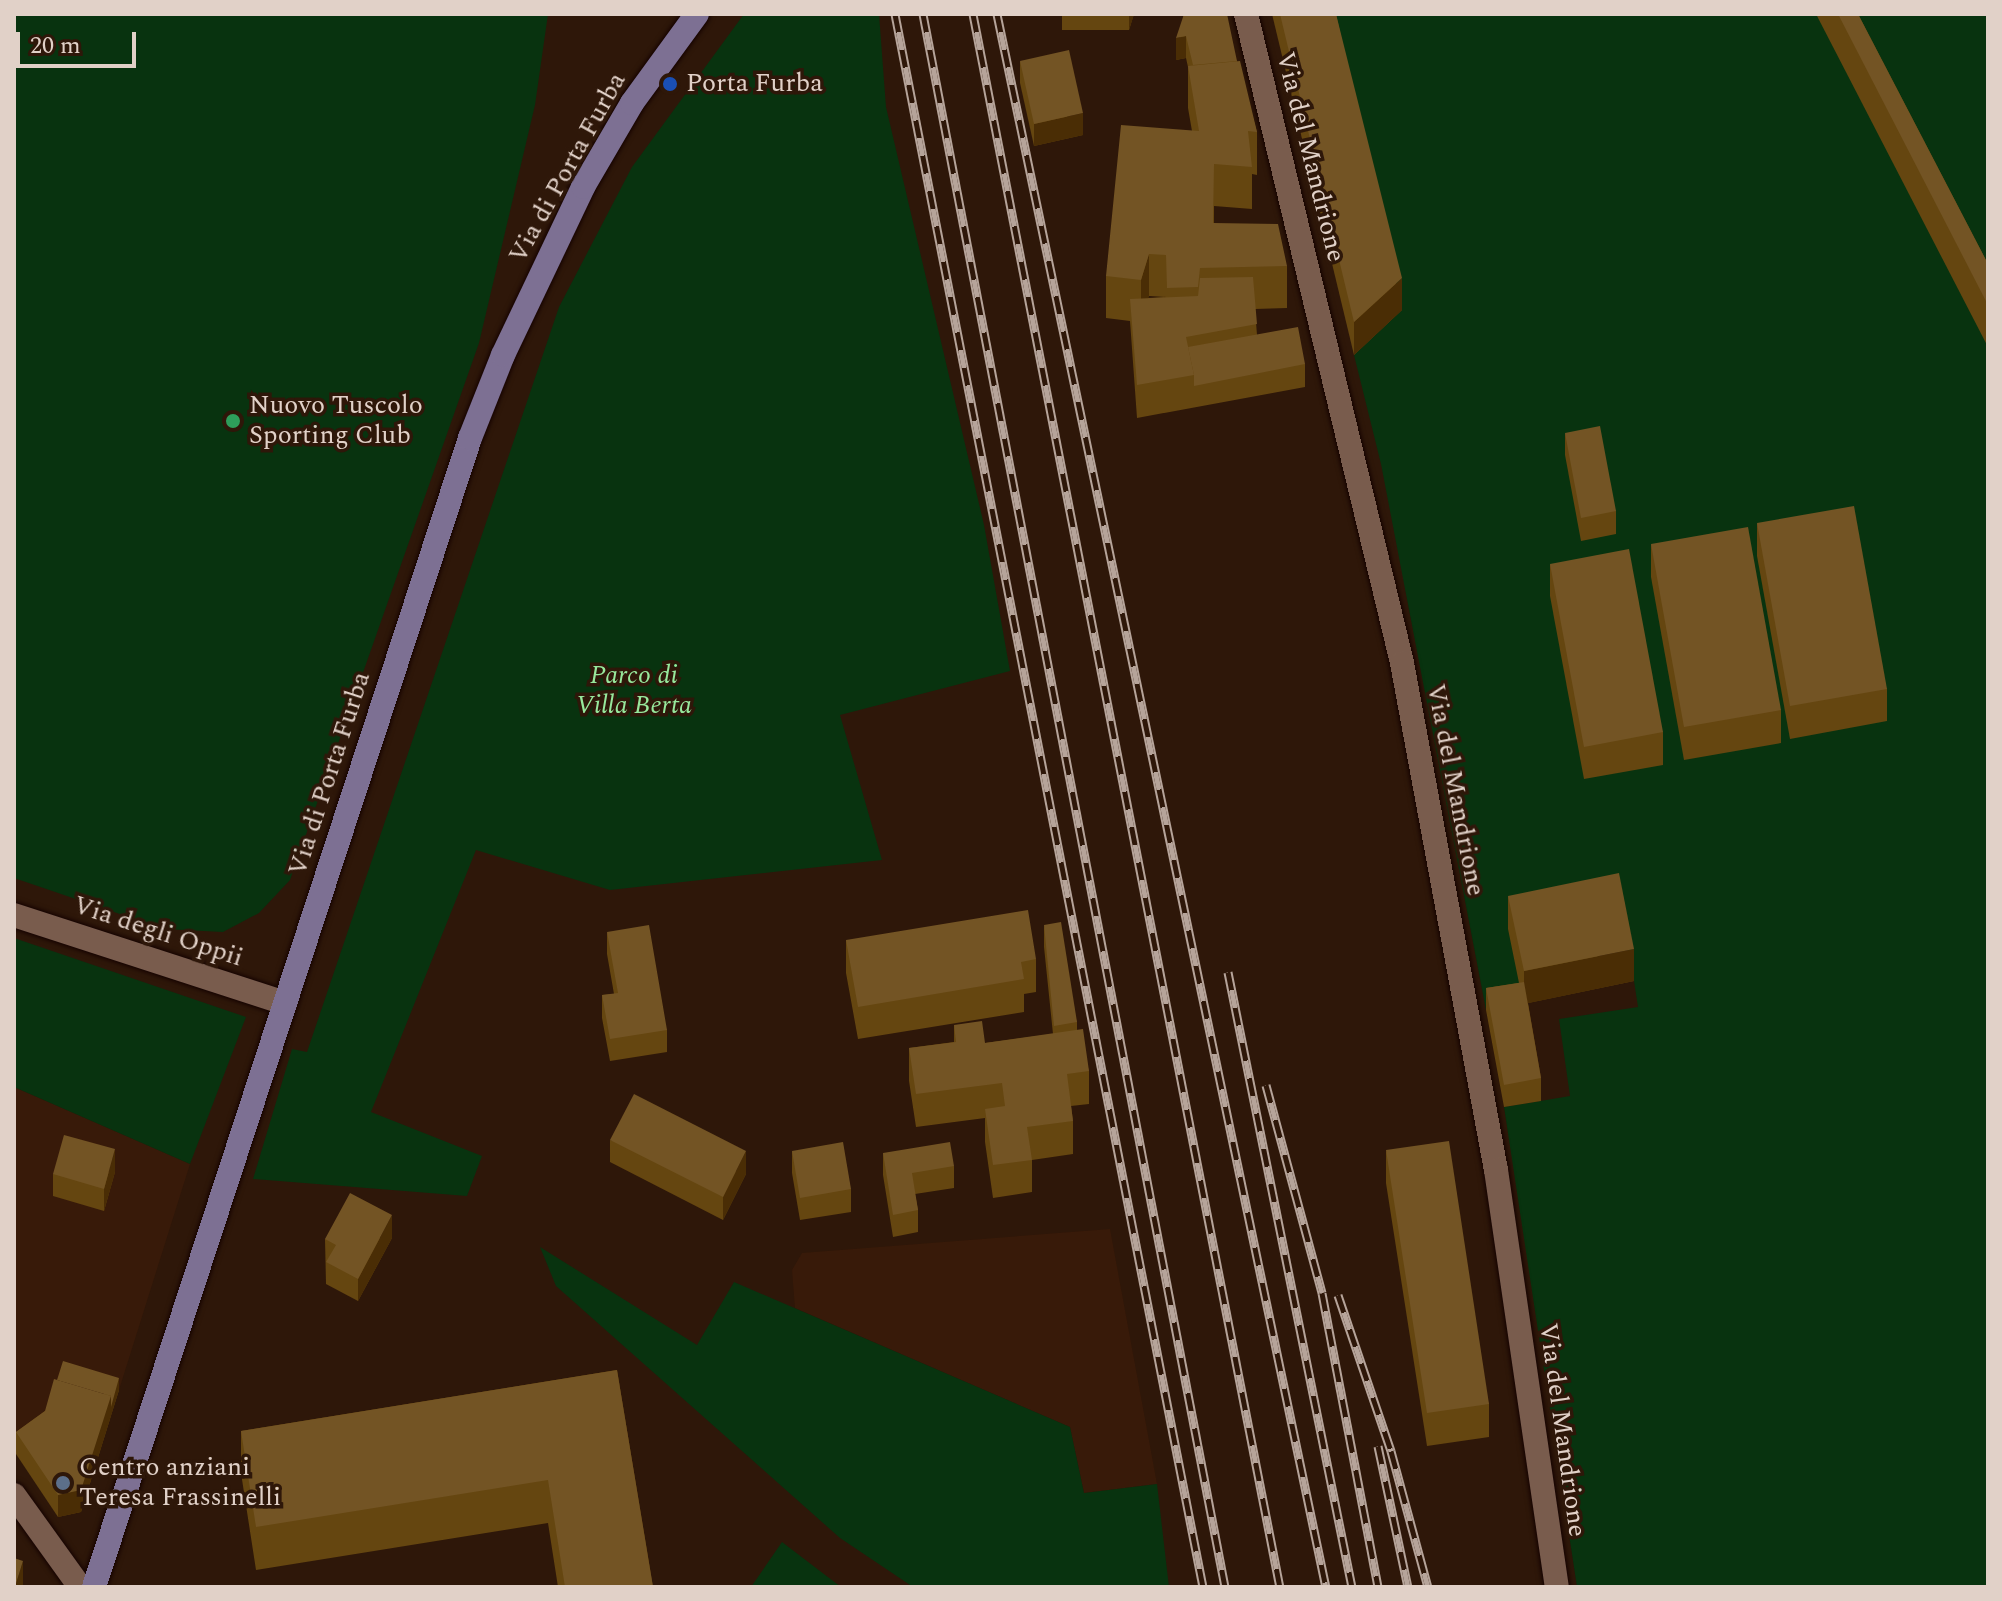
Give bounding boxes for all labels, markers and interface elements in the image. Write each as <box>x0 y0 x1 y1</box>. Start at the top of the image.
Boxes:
scale bar <box>20 16 140 66</box>
text: 20 m <box>30 28 81 64</box>
street label: Via del Mandrione <box>1269 49 1351 265</box>
street label: Via di Porta Furba <box>503 67 633 269</box>
place label: Porta Furba <box>686 68 823 100</box>
marker: Porta Furba <box>661 75 679 93</box>
place label: Nuovo Tuscolo Sporting Club <box>249 390 423 452</box>
marker: Nuovo Tuscolo Sporting Club <box>224 412 242 430</box>
park label: Parco di Villa Berta <box>576 660 692 722</box>
street label: Via di Porta Furba <box>282 668 378 880</box>
street label: Via del Mandrione <box>1419 681 1491 899</box>
street label: Via degli Oppii <box>69 890 247 974</box>
street label: Via del Mandrione <box>1532 1321 1592 1539</box>
place label: Centro anziani Teresa Frassinelli <box>79 1452 281 1514</box>
marker: Centro anziani Teresa Frassinelli <box>54 1474 72 1492</box>

